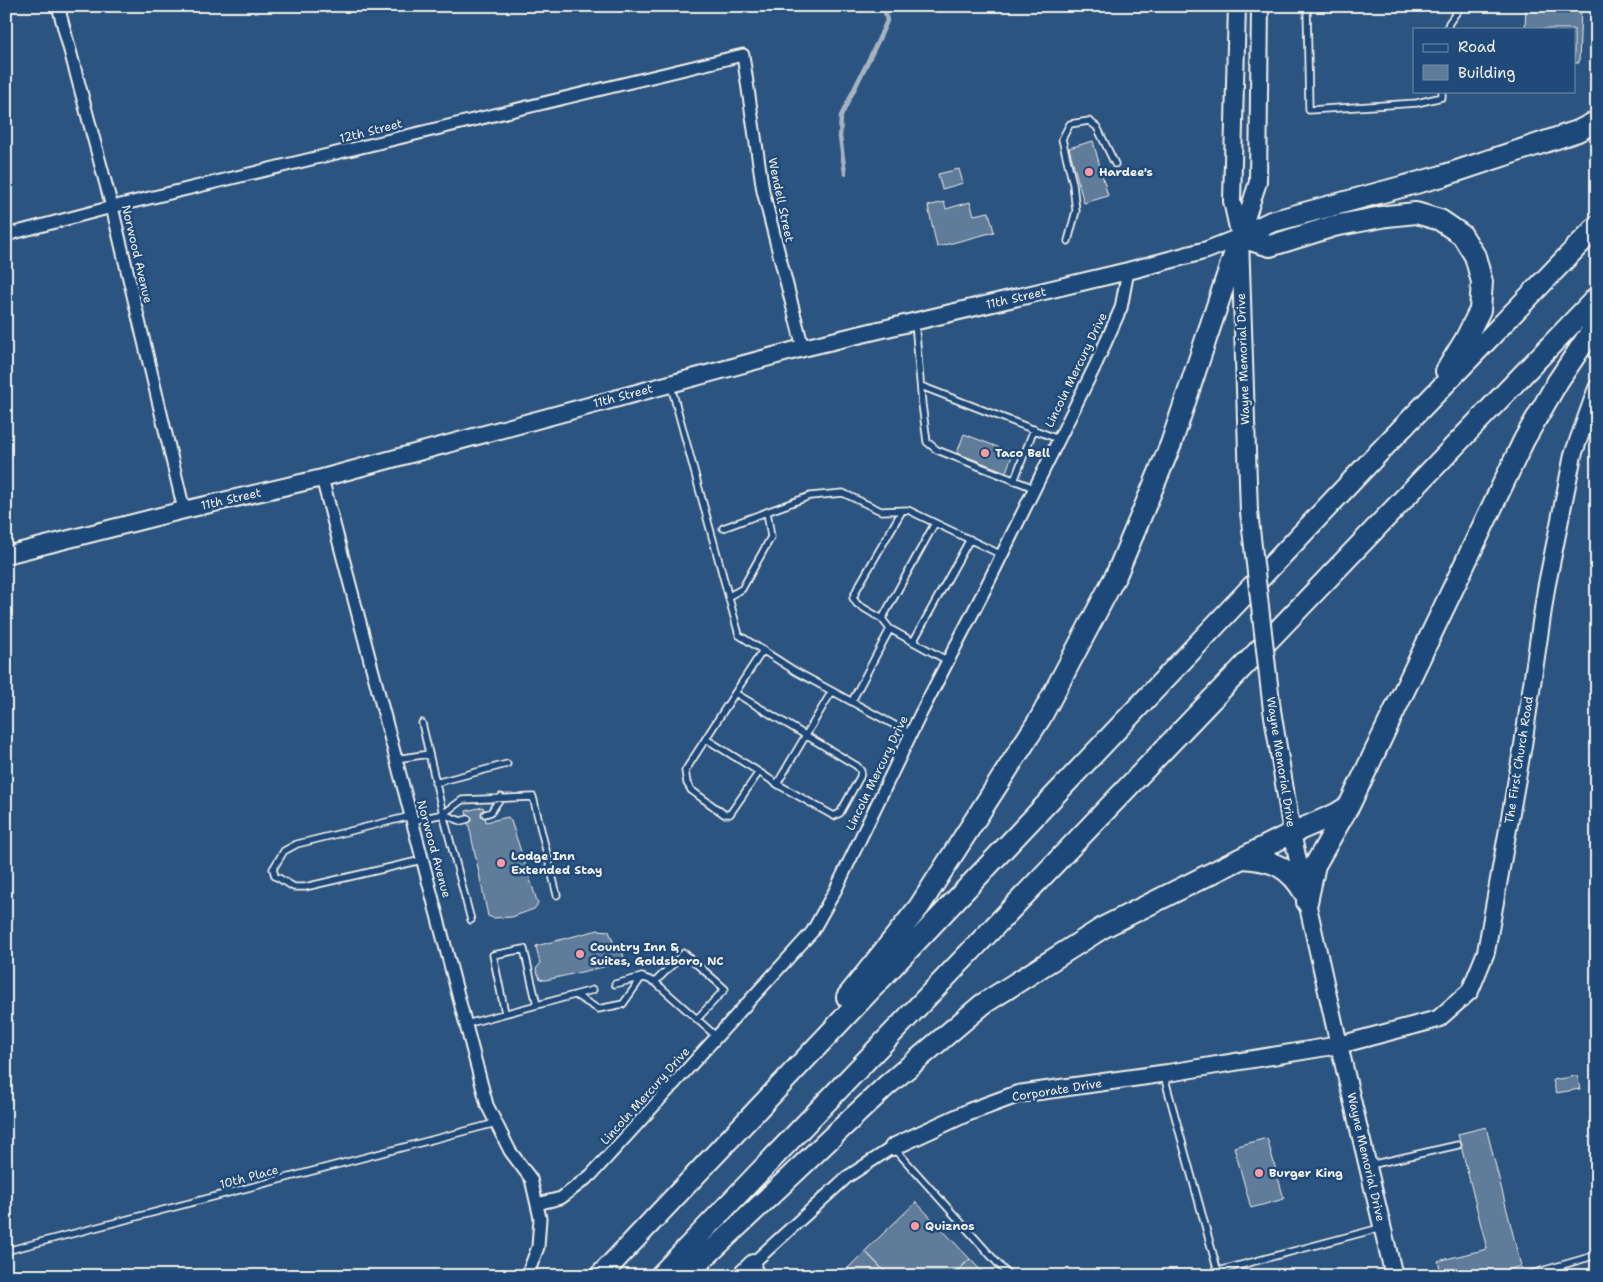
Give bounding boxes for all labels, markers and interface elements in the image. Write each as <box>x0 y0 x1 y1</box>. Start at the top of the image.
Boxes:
legend <box>1413 28 1576 92</box>
text: Road <box>1458 37 1496 57</box>
text: Building <box>1458 63 1515 83</box>
street label: 12th Street <box>338 115 404 147</box>
street label: Wendell Street <box>764 156 798 244</box>
place label: Hardee's <box>1099 164 1153 180</box>
marker: Hardee's <box>1083 166 1095 178</box>
street label: Norwood Avenue <box>118 203 156 305</box>
street label: 11th Street <box>984 283 1048 313</box>
street label: Wayne Memorial Drive <box>1233 293 1253 425</box>
street label: Lincoln Mercury Drive <box>1041 310 1111 430</box>
street label: 11th Street <box>591 380 655 412</box>
place label: Taco Bell <box>995 445 1050 461</box>
marker: Taco Bell <box>979 447 991 459</box>
street label: 11th Street <box>199 484 263 514</box>
street label: The First Church Road <box>1501 695 1537 825</box>
street label: Wayne Memorial Drive <box>1263 696 1299 829</box>
street label: Lincoln Mercury Drive <box>842 713 912 833</box>
street label: Norwood Avenue <box>413 798 455 900</box>
place label: Lodge Inn Extended Stay <box>511 848 602 878</box>
marker: Lodge Inn Extended Stay <box>495 857 507 869</box>
place label: Country Inn & Suites, Goldsboro, NC <box>590 939 724 969</box>
marker: Country Inn & Suites, Goldsboro, NC <box>574 948 586 960</box>
street label: Lincoln Mercury Drive <box>597 1044 693 1148</box>
street label: Corporate Drive <box>1011 1075 1103 1105</box>
street label: Wayne Memorial Drive <box>1343 1091 1389 1223</box>
street label: 10th Place <box>218 1161 280 1193</box>
place label: Burger King <box>1269 1165 1343 1181</box>
marker: Burger King <box>1253 1167 1265 1179</box>
place label: Quiznos <box>925 1218 975 1234</box>
marker: Quiznos <box>909 1220 921 1232</box>

